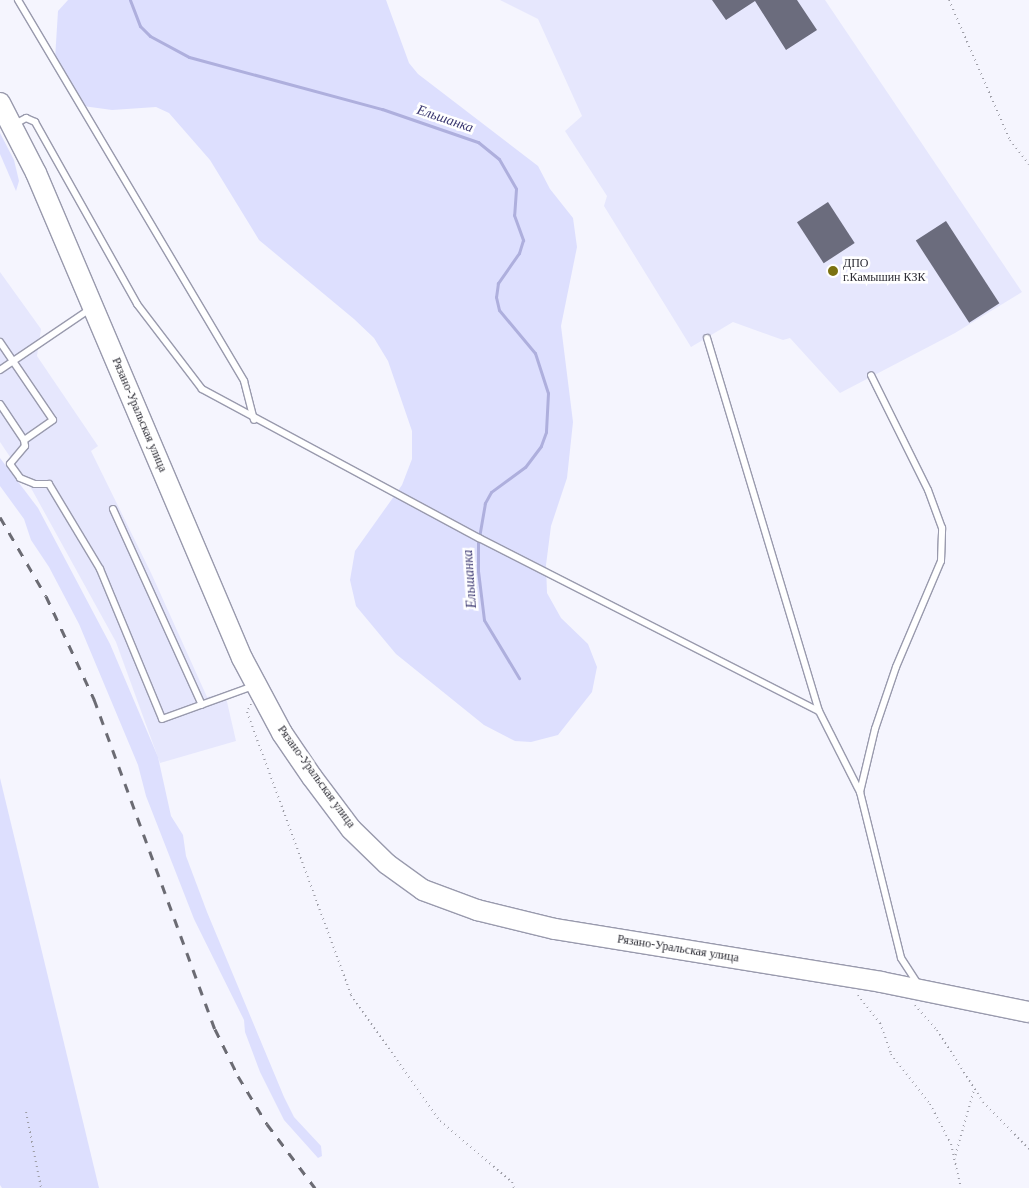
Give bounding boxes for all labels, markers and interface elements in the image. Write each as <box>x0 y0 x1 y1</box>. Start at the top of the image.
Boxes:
water label: Ельшанка <box>414 101 476 137</box>
place label: ДПО г.Камышин КЗК <box>843 257 926 285</box>
marker: ДПО г.Камышин КЗК <box>827 265 839 277</box>
street label: Рязано-Уральская улица <box>108 356 170 474</box>
water label: Ельшанка <box>460 549 480 609</box>
street label: Рязано-Уральская улица <box>274 723 358 831</box>
street label: Рязано-Уральская улица <box>616 932 740 966</box>

